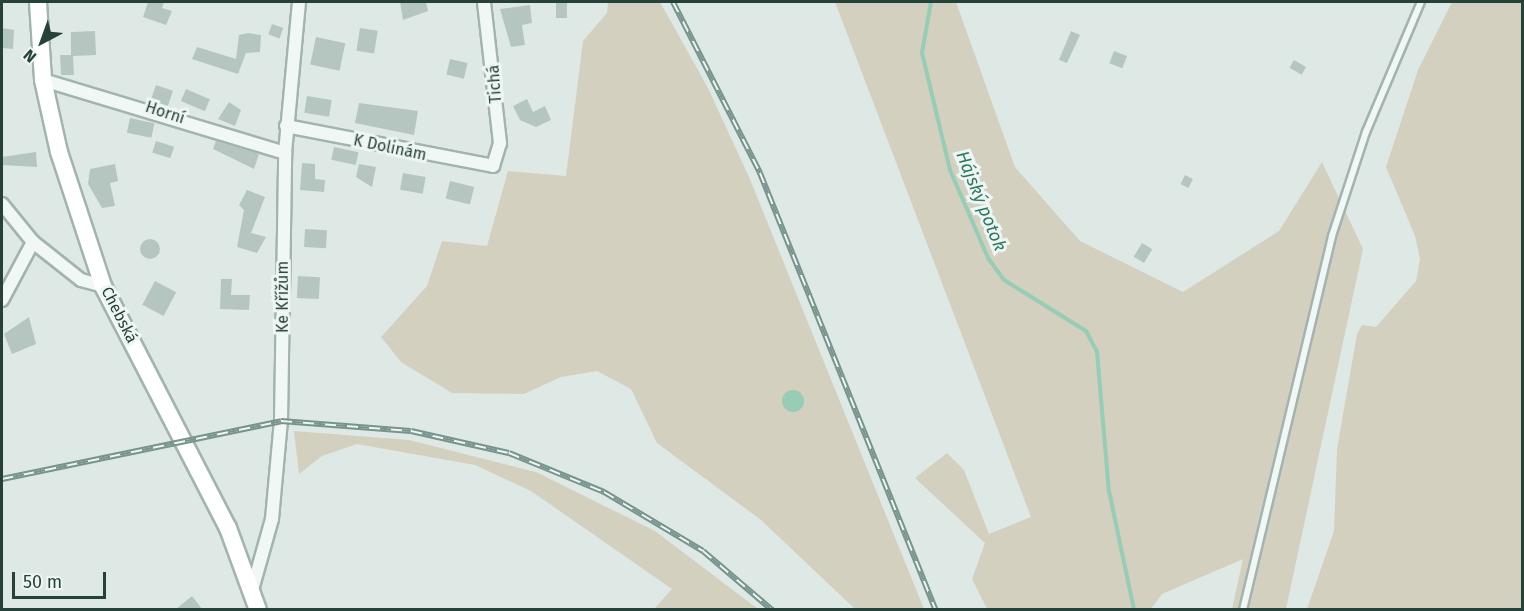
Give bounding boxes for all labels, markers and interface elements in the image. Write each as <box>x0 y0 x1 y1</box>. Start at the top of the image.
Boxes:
north arrow <box>12 12 72 72</box>
text: N <box>20 45 40 67</box>
street label: Tichá <box>484 64 506 104</box>
street label: Horní <box>143 98 187 128</box>
street label: K Dolinám <box>352 131 428 165</box>
water label: Hájský potok <box>951 148 1011 254</box>
street label: Ke Křížům <box>273 261 293 333</box>
street label: Chebská <box>97 284 141 346</box>
scale bar <box>15 560 110 598</box>
text: 50 m <box>23 571 62 593</box>

